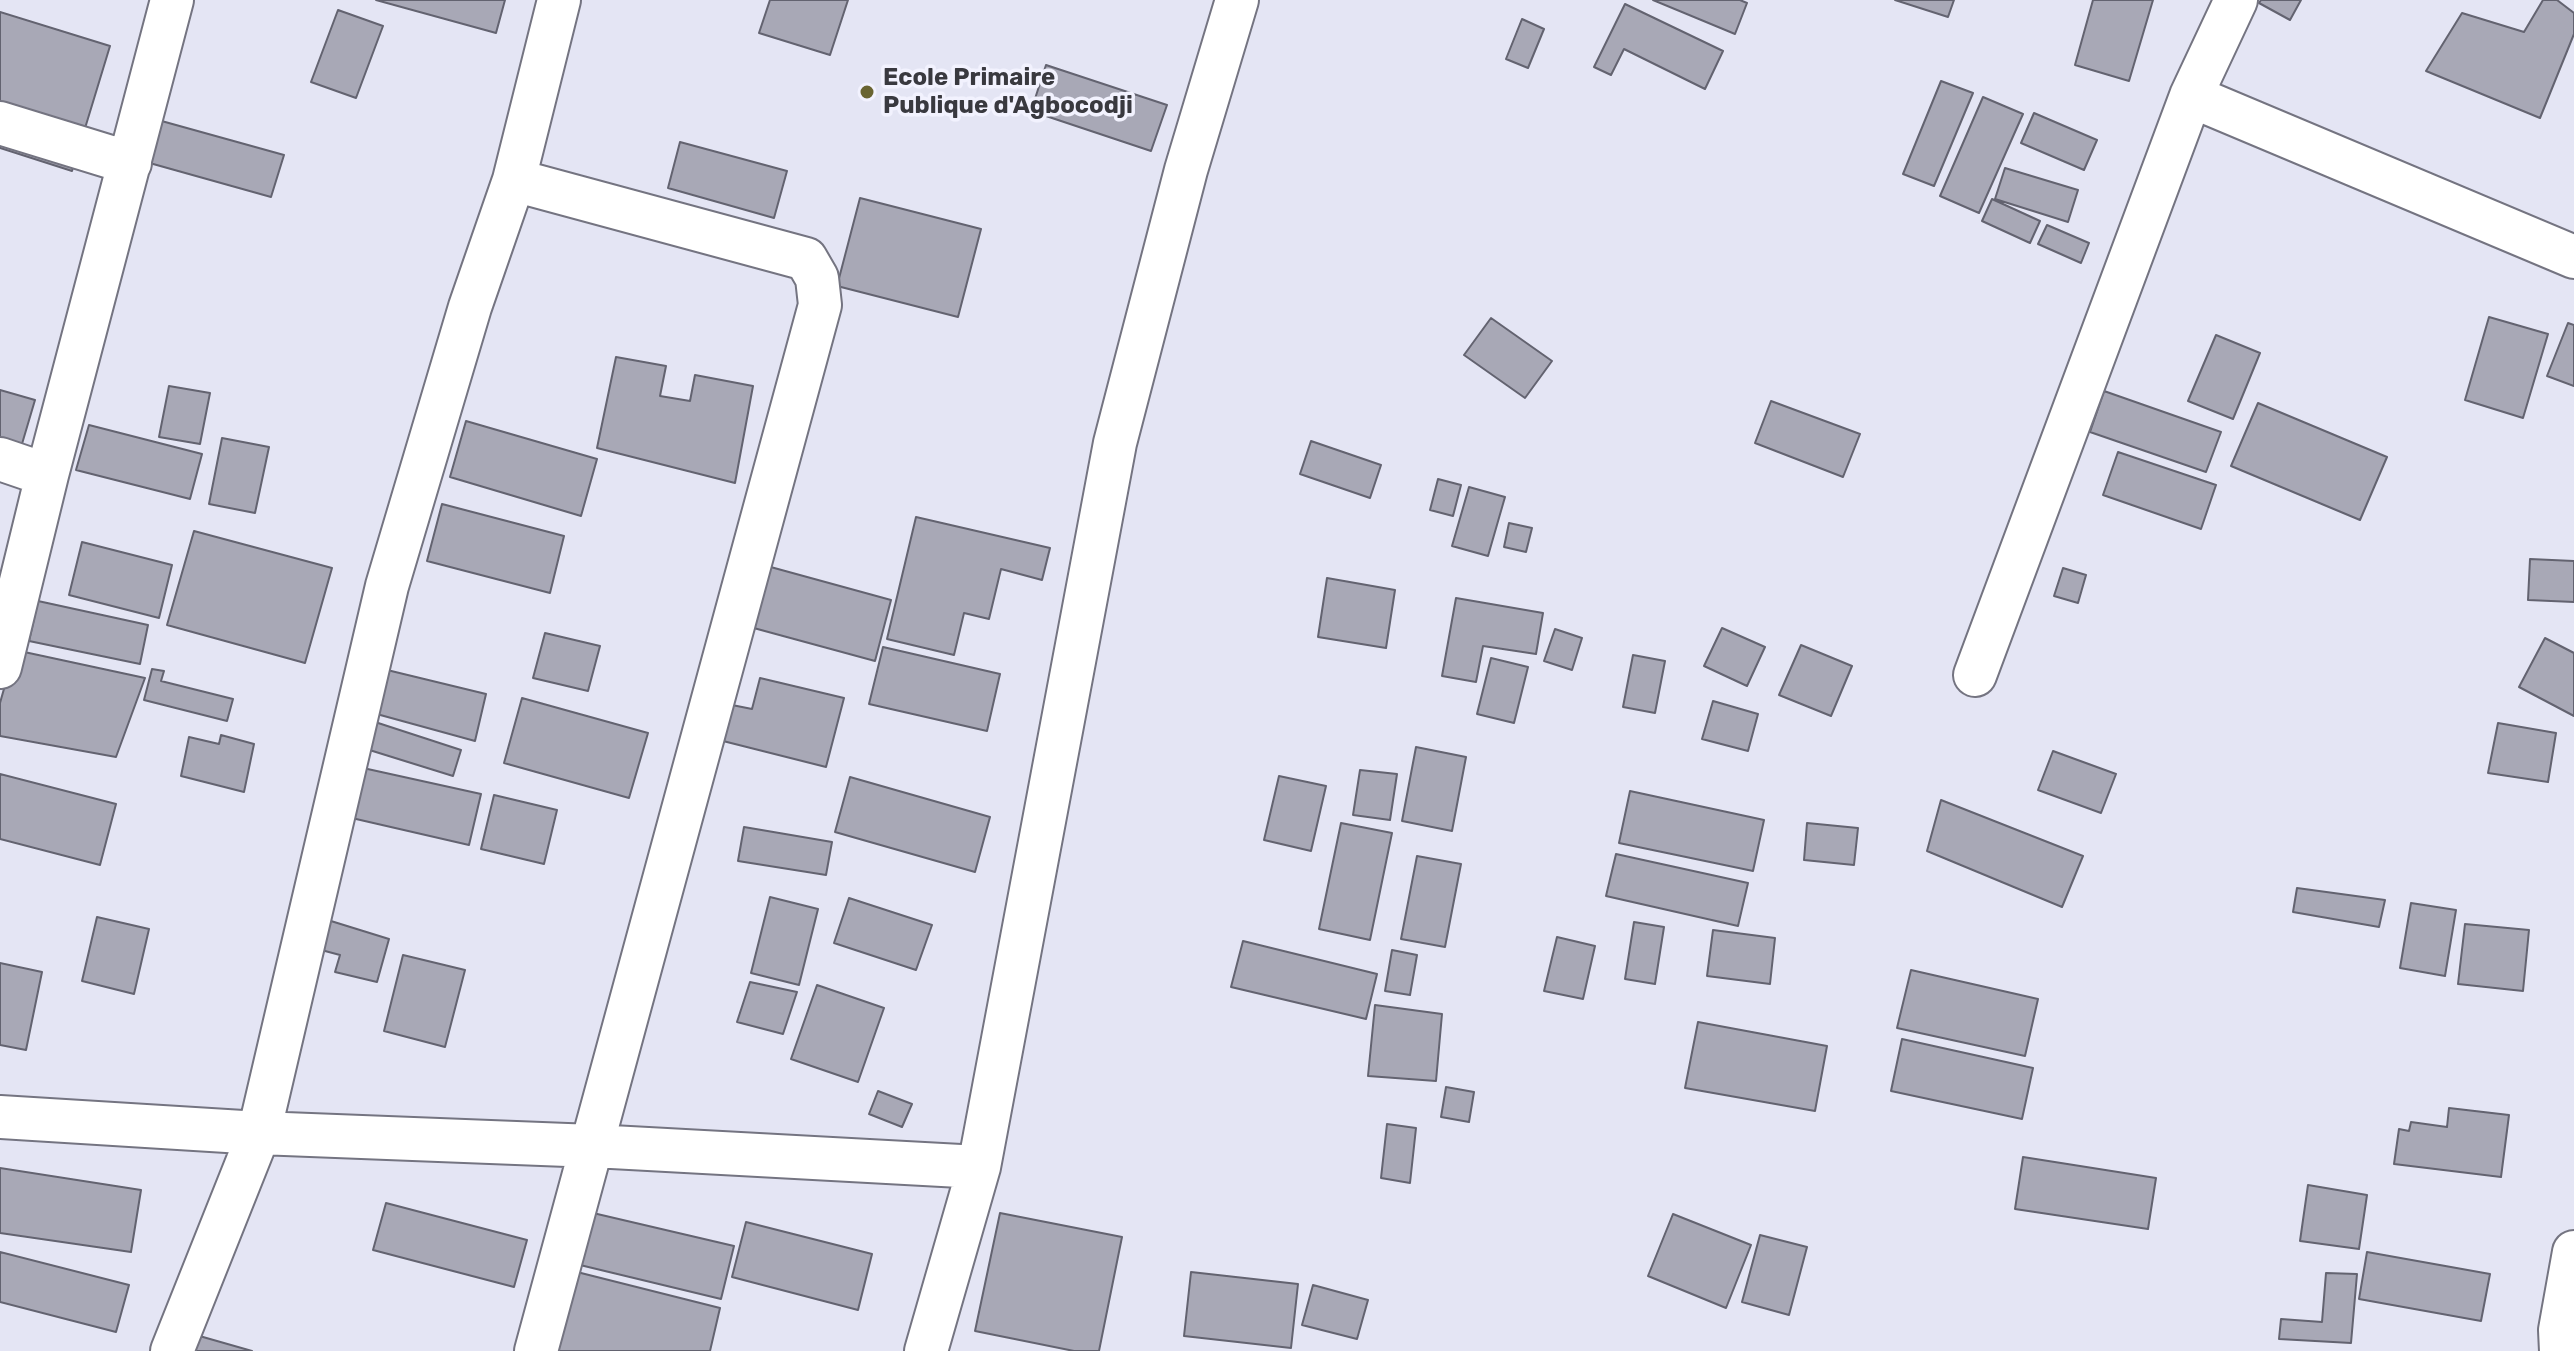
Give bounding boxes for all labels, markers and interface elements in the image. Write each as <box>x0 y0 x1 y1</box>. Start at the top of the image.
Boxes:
place label: Ecole Primaire Publique d'Agbocodji <box>883 64 1133 120</box>
marker: Ecole Primaire Publique d'Agbocodji <box>858 83 876 101</box>

